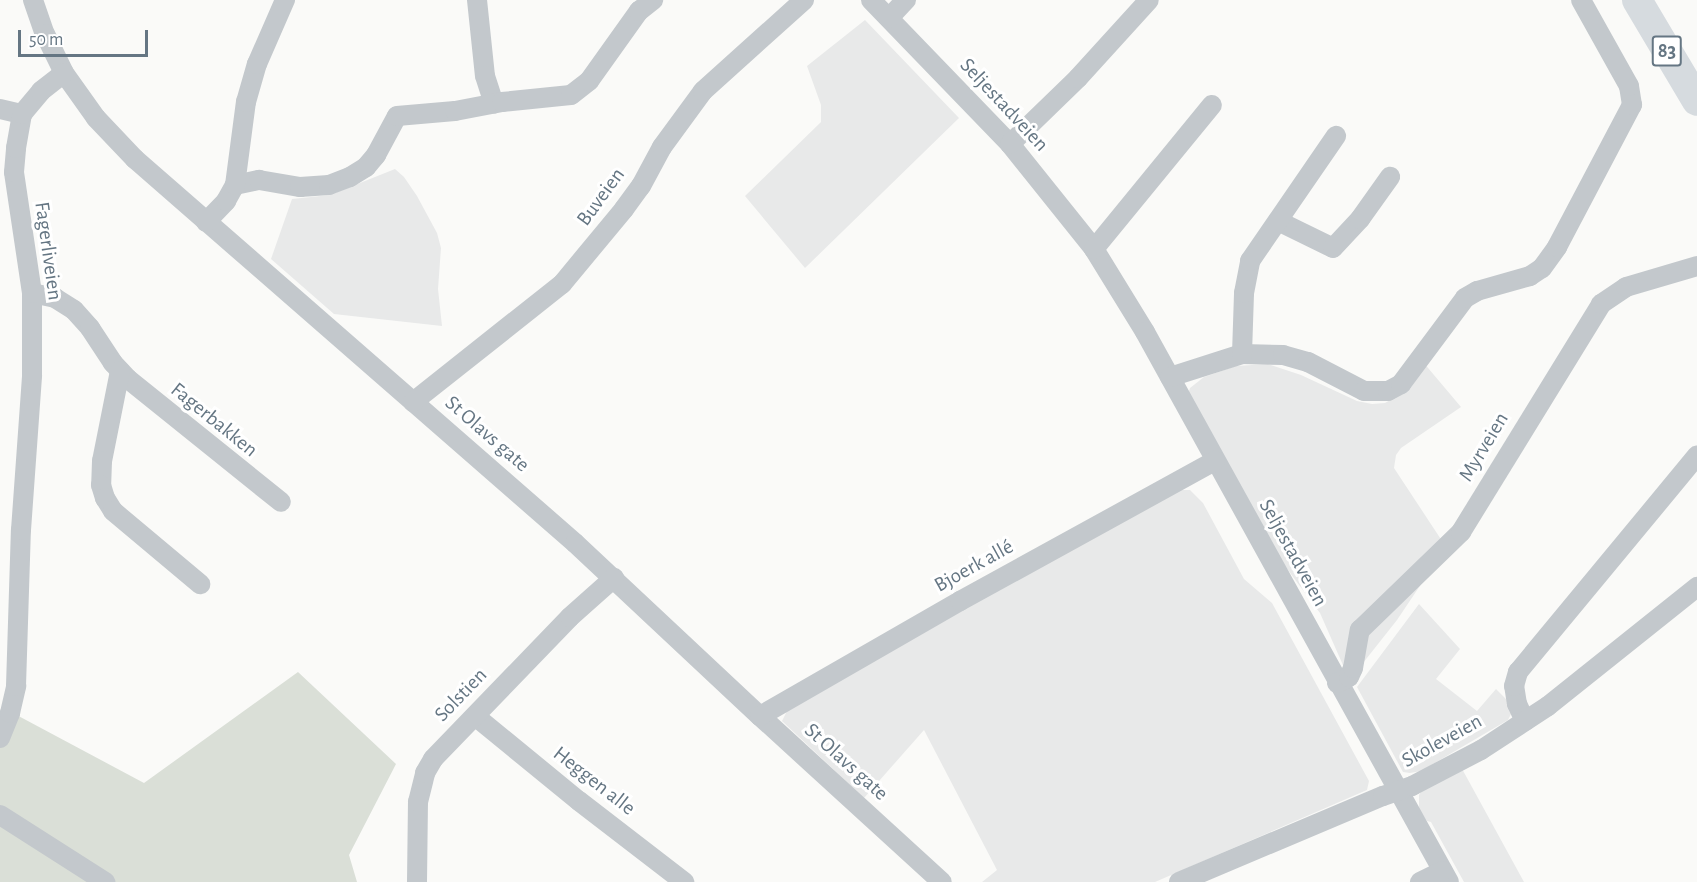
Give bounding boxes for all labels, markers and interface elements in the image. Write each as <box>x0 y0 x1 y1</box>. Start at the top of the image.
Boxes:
scale bar <box>21 18 152 56</box>
text: 50 m <box>29 31 63 49</box>
road number: 83 <box>1650 34 1684 68</box>
street label: Seljestadveien <box>954 53 1054 157</box>
street label: Buveien <box>572 163 630 231</box>
street label: Fagerliveien <box>29 200 67 302</box>
street label: Fagerbakken <box>165 377 263 463</box>
street label: St Olavs gate <box>440 390 534 478</box>
street label: Myrveien <box>1454 408 1514 486</box>
street label: Seljestadveien <box>1253 495 1333 611</box>
street label: Bjoerk allé <box>930 534 1018 598</box>
street label: Solstien <box>429 663 493 727</box>
street label: Skoleveien <box>1397 709 1487 773</box>
street label: St Olavs gate <box>799 718 893 806</box>
street label: Heggen alle <box>548 741 640 821</box>

